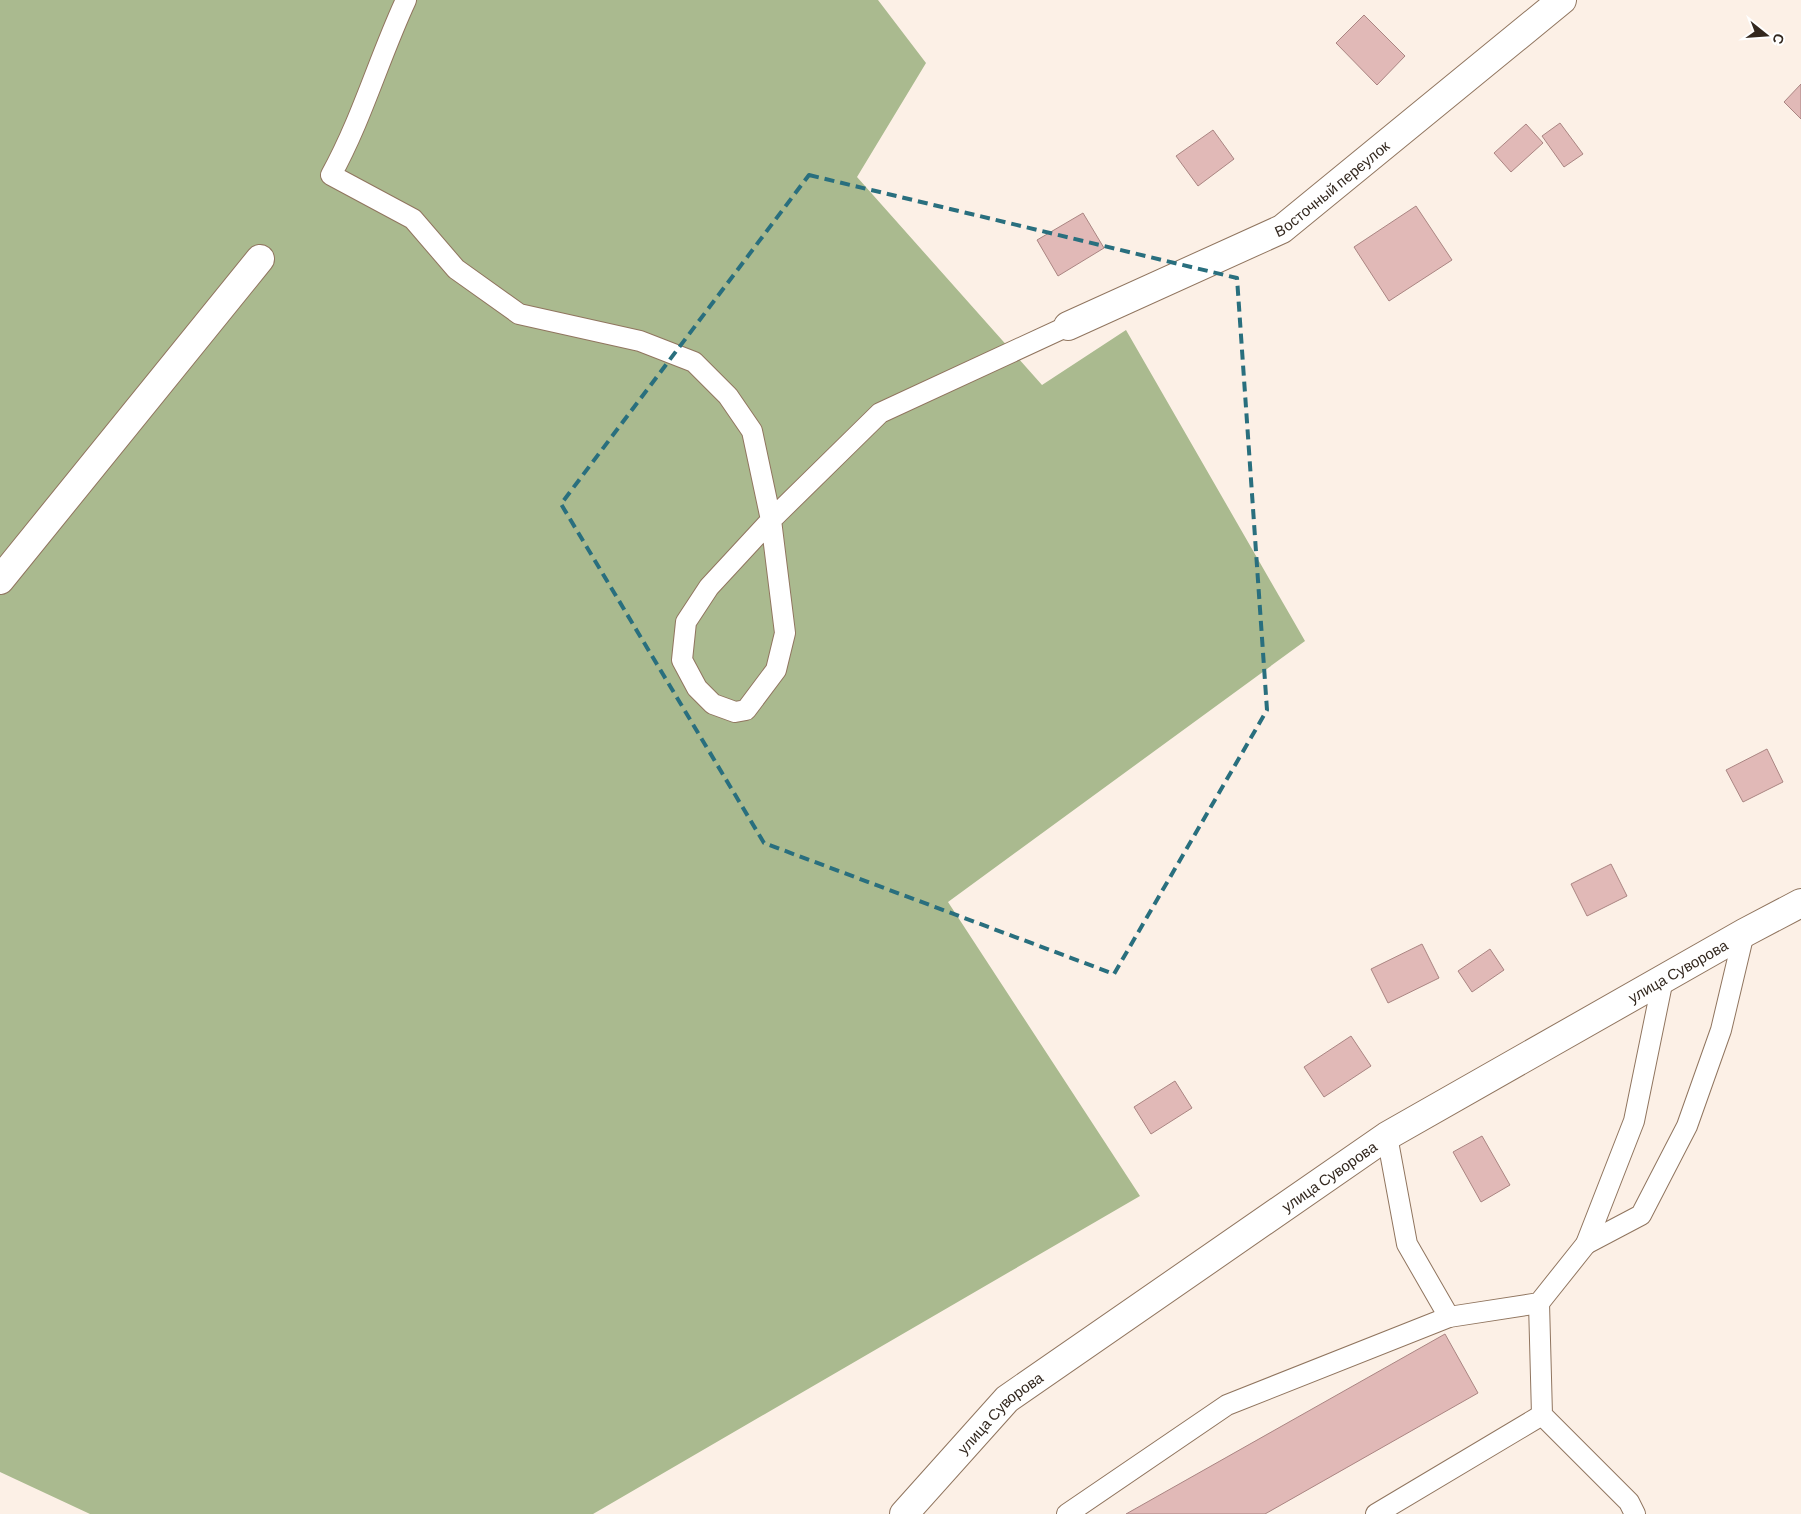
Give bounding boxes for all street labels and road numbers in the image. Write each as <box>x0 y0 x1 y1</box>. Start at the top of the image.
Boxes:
street label: Восточный переулок <box>1272 136 1393 240</box>
street label: улица Суворова <box>1625 935 1731 1006</box>
street label: улица Суворова <box>1278 1137 1381 1215</box>
street label: улица Суворова <box>953 1368 1047 1457</box>

